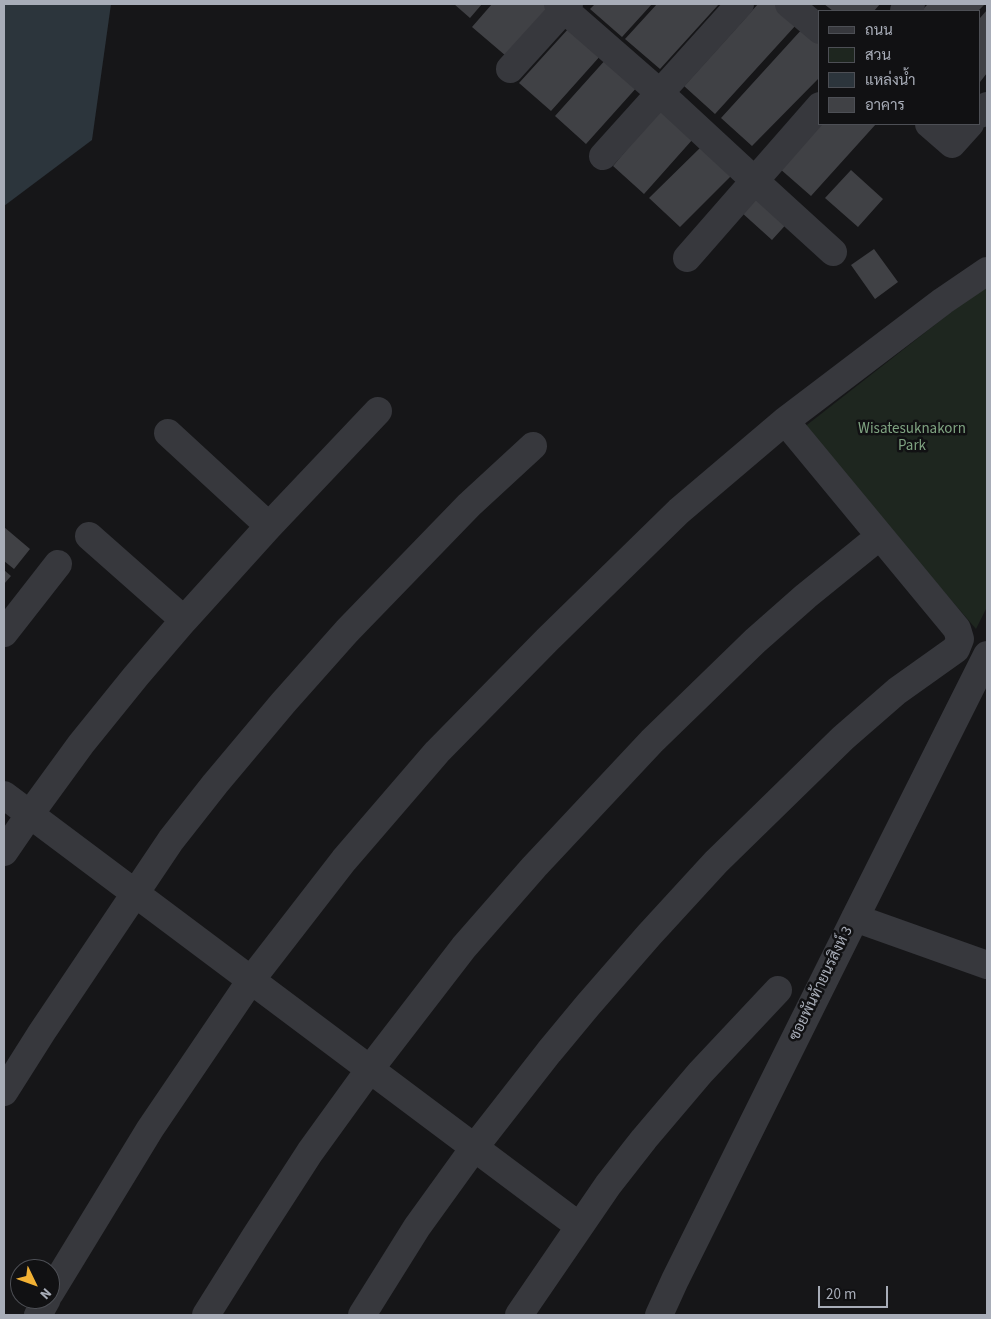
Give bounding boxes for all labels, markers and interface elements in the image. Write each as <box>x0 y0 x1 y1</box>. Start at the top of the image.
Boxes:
legend <box>818 10 981 125</box>
text: ถนน <box>865 20 893 41</box>
text: สวน <box>865 45 891 66</box>
text: แหล่งน้ำ <box>865 70 916 91</box>
text: อาคาร <box>865 95 905 116</box>
park label: Wisatesuknakorn Park <box>858 421 966 456</box>
street label: ซอยพันท้ายนรสิงห์ 3 <box>787 924 857 1044</box>
north arrow <box>10 1259 60 1309</box>
scale bar <box>821 1276 891 1308</box>
text: N <box>35 1283 56 1304</box>
text: 20 m <box>826 1284 856 1305</box>

